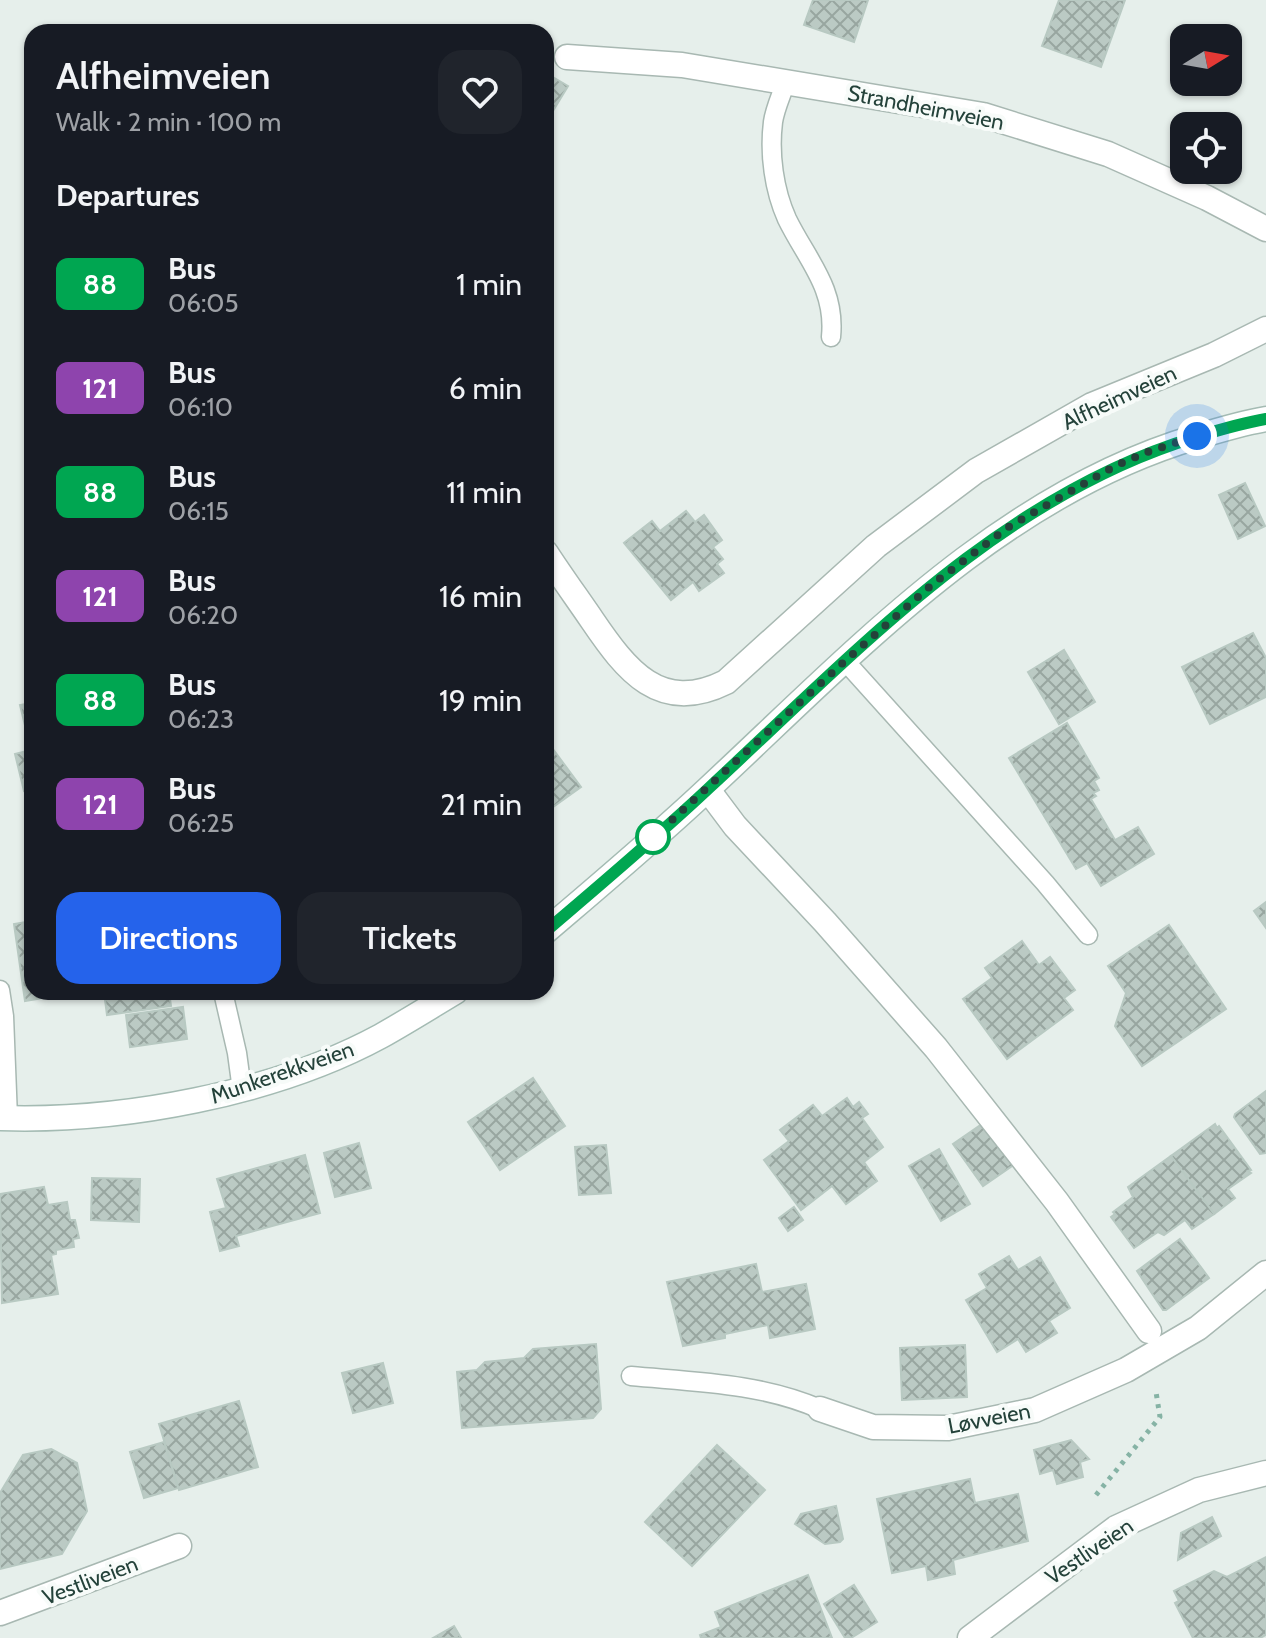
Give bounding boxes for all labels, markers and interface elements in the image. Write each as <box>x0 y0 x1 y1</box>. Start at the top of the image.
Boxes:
north arrow <box>1170 24 1242 96</box>
map controls <box>1170 24 1242 184</box>
button: heart <box>438 50 522 134</box>
text: Alfheimveien <box>56 52 271 99</box>
street label: Strandheimveien <box>845 79 1006 136</box>
text: Walk · 2 min · 100 m <box>56 106 281 138</box>
button: locate <box>1170 112 1242 184</box>
text: Departures <box>56 177 200 214</box>
text: Bus <box>168 250 216 287</box>
text: 1 min <box>456 266 522 303</box>
text: 88 <box>83 267 117 301</box>
text: 06:05 <box>168 287 239 319</box>
text: Bus <box>168 354 216 391</box>
street label: Alfheimveien <box>1058 359 1181 436</box>
text: 6 min <box>449 370 522 407</box>
text: 121 <box>82 371 118 405</box>
text: 06:10 <box>168 391 233 423</box>
your location <box>1177 416 1217 456</box>
text: Bus <box>168 458 216 495</box>
text: 11 min <box>446 474 522 511</box>
text: 88 <box>83 475 117 509</box>
text: 06:15 <box>168 495 229 527</box>
text: Bus <box>168 562 216 599</box>
text: 16 min <box>439 578 522 615</box>
text: 121 <box>82 579 118 613</box>
text: 06:20 <box>168 599 238 631</box>
text: Bus <box>168 666 216 703</box>
text: 19 min <box>439 682 522 719</box>
text: 88 <box>83 683 117 717</box>
text: 06:23 <box>168 703 234 735</box>
text: Bus <box>168 770 216 807</box>
text: 21 min <box>440 786 522 823</box>
text: 121 <box>82 787 118 821</box>
text: 06:25 <box>168 807 234 839</box>
unlabelled marker <box>636 820 670 854</box>
button: Directions <box>56 892 281 984</box>
button: Tickets <box>297 892 522 984</box>
street label: Munkerekkveien <box>207 1035 357 1110</box>
street label: Løvveien <box>945 1397 1033 1440</box>
street label: Vestliveien <box>1040 1512 1138 1591</box>
street label: Vestliveien <box>39 1550 142 1611</box>

